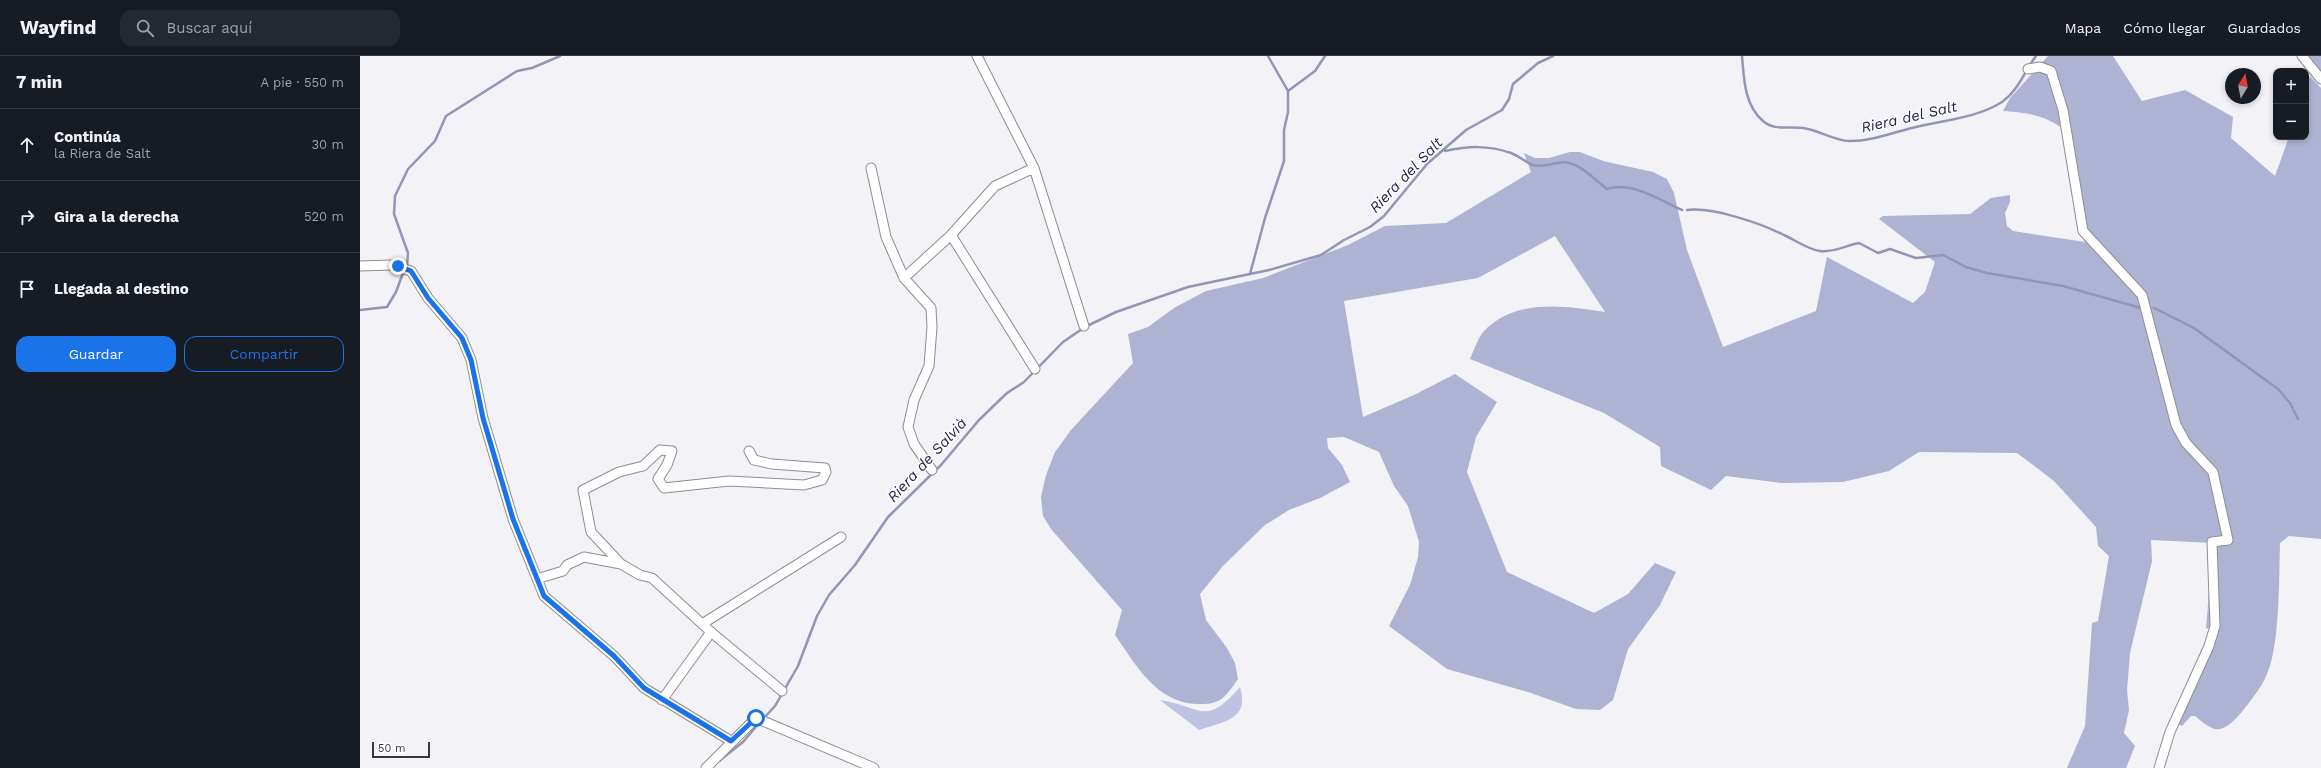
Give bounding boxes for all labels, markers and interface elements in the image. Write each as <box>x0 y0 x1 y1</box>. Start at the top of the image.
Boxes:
search box <box>120 10 400 46</box>
text: Wayfind <box>20 16 96 39</box>
icon: search <box>134 17 156 39</box>
text: Buscar aquí <box>166 19 252 37</box>
text: Mapa <box>2065 20 2101 36</box>
text: Cómo llegar <box>2123 20 2206 36</box>
text: Guardados <box>2228 20 2301 36</box>
north arrow <box>2225 68 2261 104</box>
map controls <box>2273 68 2309 140</box>
button: + <box>2273 68 2309 104</box>
text: 7 min <box>16 72 62 92</box>
text: A pie · 550 m <box>261 75 344 90</box>
water label: Riera del Salt <box>1859 97 1960 137</box>
button: − <box>2273 104 2309 140</box>
text: Continúa <box>54 128 121 146</box>
water label: Riera del Salt <box>1366 133 1447 216</box>
icon: ahead <box>16 134 38 156</box>
text: 30 m <box>312 137 344 152</box>
text: la Riera de Salt <box>54 146 150 161</box>
icon: right <box>16 206 38 228</box>
text: Gira a la derecha <box>54 208 179 226</box>
text: 520 m <box>304 209 344 224</box>
route end <box>389 257 407 275</box>
icon: arrive <box>16 278 38 300</box>
text: Llegada al destino <box>54 280 189 298</box>
button: Guardar <box>16 336 176 372</box>
button: Compartir <box>184 336 344 372</box>
water label: Riera de Salvià <box>884 414 970 506</box>
route start <box>747 709 765 727</box>
scale bar <box>372 740 430 759</box>
text: 50 m <box>378 742 405 755</box>

